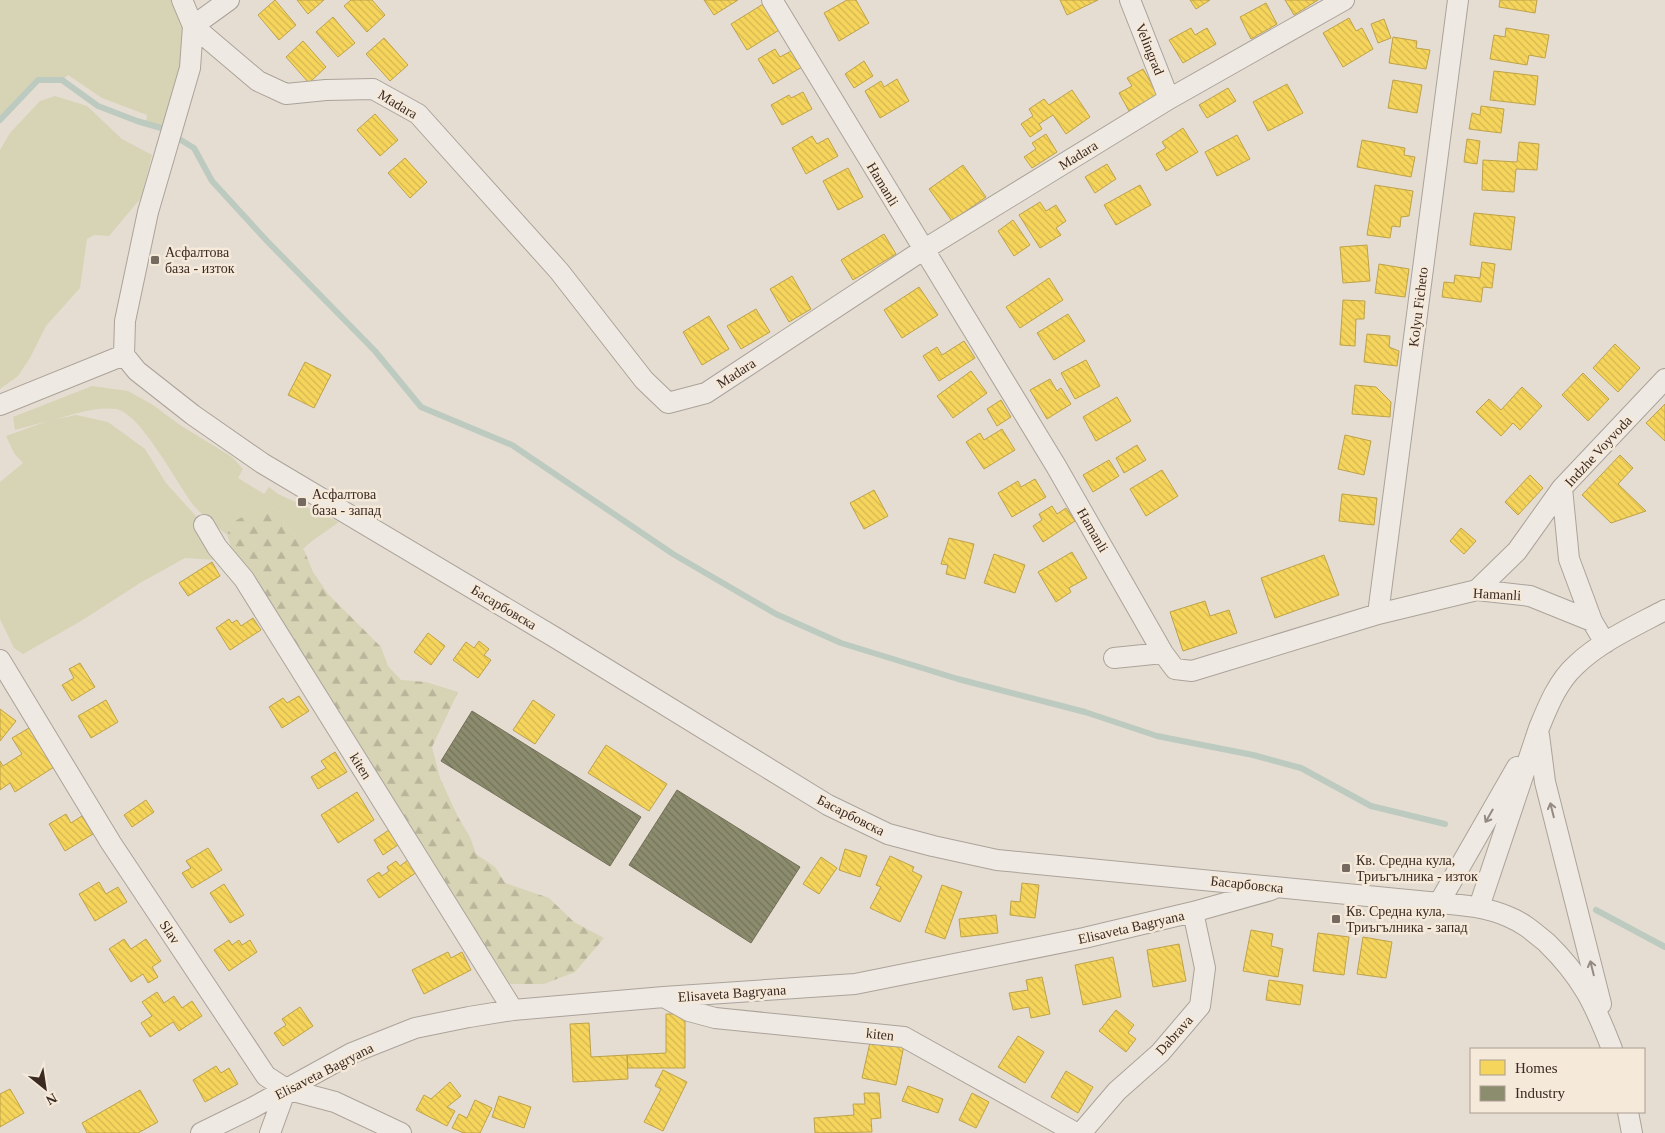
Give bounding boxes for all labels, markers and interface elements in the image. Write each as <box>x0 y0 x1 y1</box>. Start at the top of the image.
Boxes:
street label: Velingrad <box>1132 21 1167 77</box>
street label: Madara <box>376 87 421 122</box>
street label: Madara <box>1056 137 1101 173</box>
street label: Hamanli <box>864 160 901 209</box>
place label: Асфалтова база - изток <box>165 245 235 276</box>
marker: Асфалтова база - изток <box>149 254 161 266</box>
street label: Kolyu Ficheto <box>1406 266 1431 348</box>
street label: Madara <box>714 355 759 391</box>
street label: Indzhe Voyvoda <box>1562 412 1635 490</box>
place label: Асфалтова база - запад <box>312 487 381 518</box>
marker: Асфалтова база - запад <box>296 496 308 508</box>
street label: Hamanli <box>1074 506 1111 555</box>
street label: Басарбовска <box>468 582 540 633</box>
street label: Hamanli <box>1473 586 1522 603</box>
street label: kiten <box>347 750 374 782</box>
street label: Басарбовска <box>815 792 888 839</box>
one-way arrow <box>1547 803 1557 819</box>
one-way arrow <box>1483 808 1493 822</box>
place label: Кв. Средна кула, Триъгълника - изток <box>1356 853 1478 884</box>
marker: Кв. Средна кула, Триъгълника - изток <box>1340 862 1352 874</box>
street label: Басарбовска <box>1210 873 1285 896</box>
place label: Кв. Средна кула, Триъгълника - запад <box>1346 904 1468 935</box>
street label: Elisaveta Bagryana <box>1077 908 1186 947</box>
marker: Кв. Средна кула, Триъгълника - запад <box>1330 913 1342 925</box>
street label: Slav <box>156 918 183 947</box>
one-way arrow <box>1587 961 1596 977</box>
street label: Elisaveta Bagryana <box>677 982 787 1005</box>
street label: Dabrava <box>1153 1012 1196 1058</box>
street label: kiten <box>865 1026 895 1043</box>
street label: Elisaveta Bagryana <box>273 1040 377 1103</box>
legend <box>1470 1048 1645 1113</box>
text: Homes <box>1515 1060 1558 1076</box>
north arrow <box>20 1063 70 1113</box>
text: Industry <box>1515 1085 1565 1101</box>
text: N <box>43 1090 59 1108</box>

